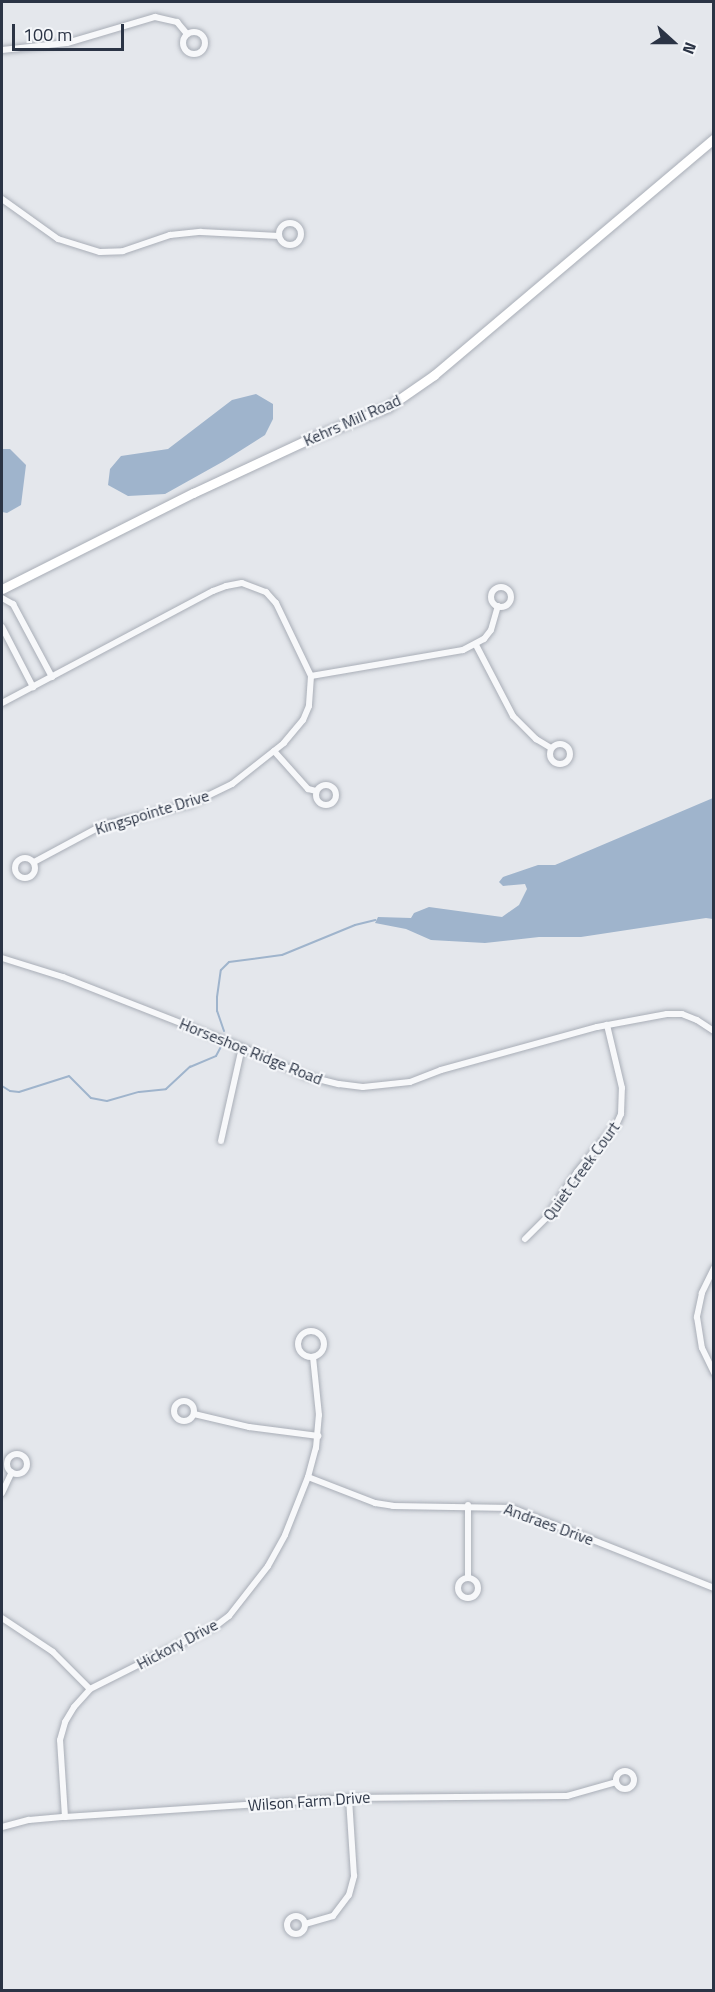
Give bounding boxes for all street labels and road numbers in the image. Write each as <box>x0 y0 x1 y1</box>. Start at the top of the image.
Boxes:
street label: Kehrs Mill Road <box>300 390 404 450</box>
street label: Kingspointe Drive <box>93 786 211 838</box>
street label: Horseshoe Ridge Road <box>177 1014 325 1088</box>
street label: Quiet Creek Court <box>539 1118 623 1224</box>
street label: Andraes Drive <box>501 1499 597 1549</box>
street label: Hickory Drive <box>133 1615 221 1673</box>
street label: Wilson Farm Drive <box>247 1787 371 1815</box>

